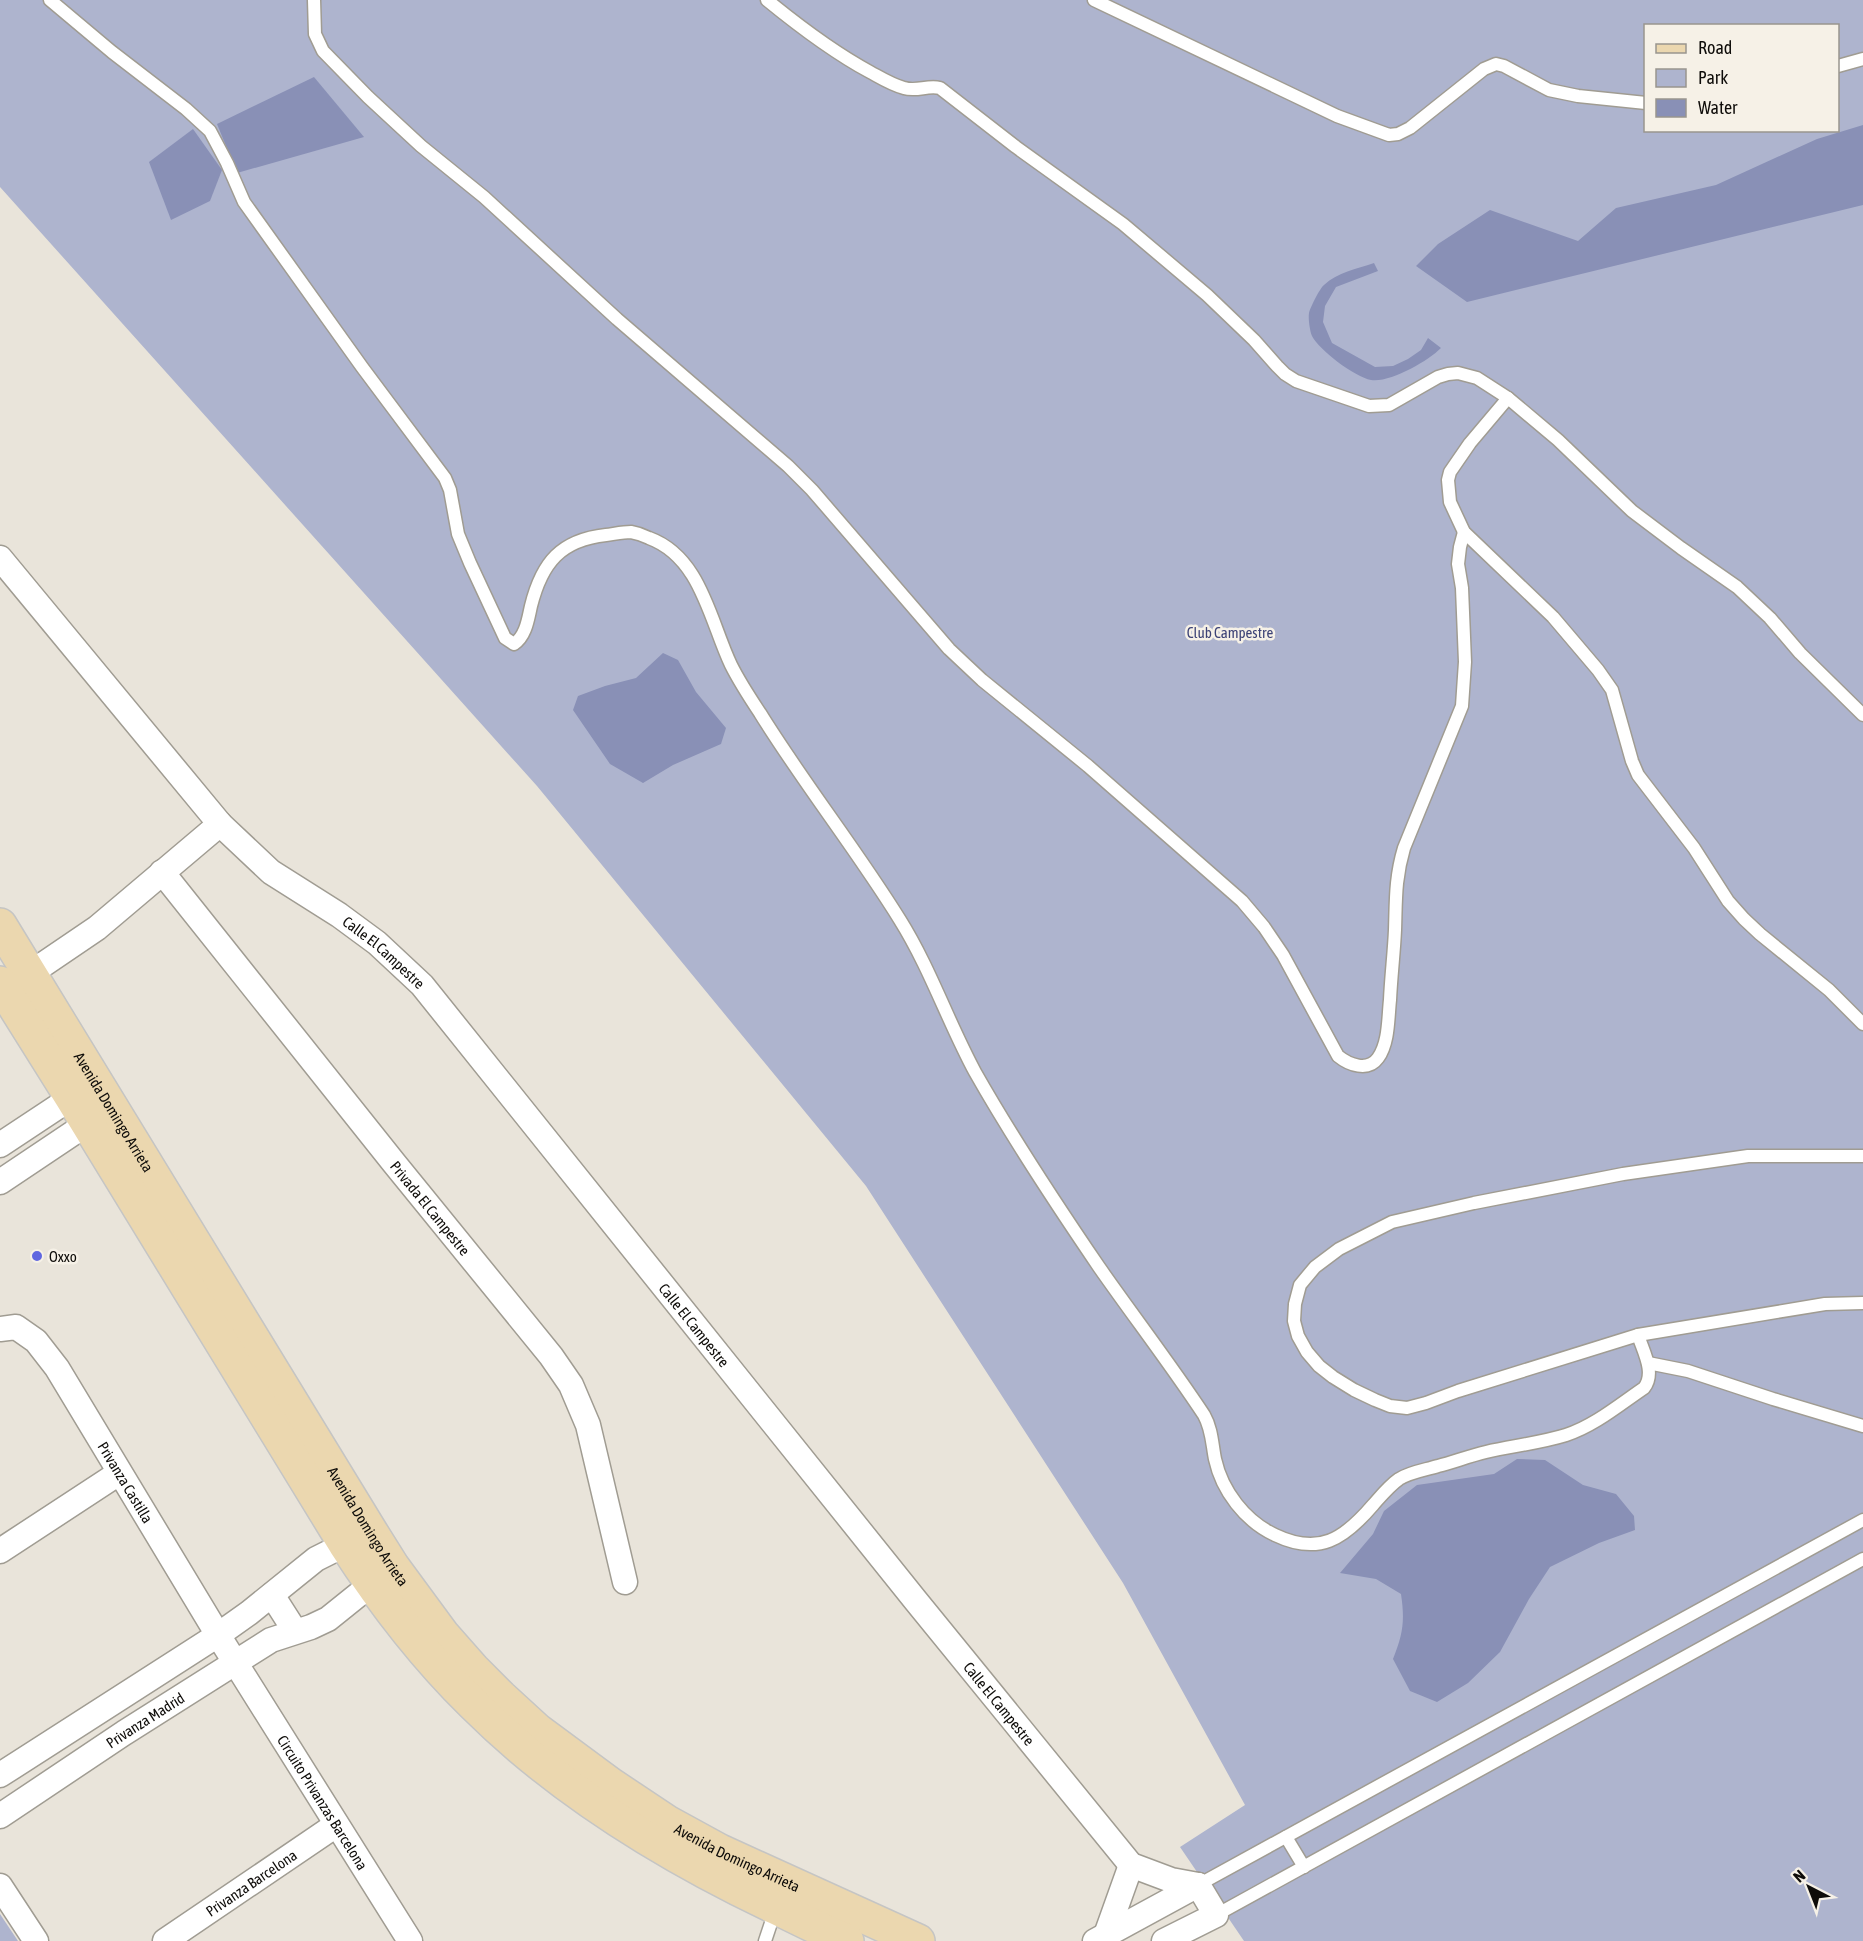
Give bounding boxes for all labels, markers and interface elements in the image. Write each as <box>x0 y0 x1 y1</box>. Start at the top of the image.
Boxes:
legend <box>1644 24 1839 132</box>
text: Road <box>1698 37 1732 58</box>
text: Park <box>1698 67 1728 88</box>
text: Water <box>1698 97 1738 118</box>
park label: Club Campestre <box>1187 624 1273 641</box>
street label: Calle El Campestre <box>340 912 428 992</box>
street label: Avenida Domingo Arrieta <box>71 1049 157 1175</box>
street label: Privada El Campestre <box>387 1157 474 1258</box>
place label: Oxxo <box>49 1248 77 1265</box>
marker: Oxxo <box>30 1249 44 1263</box>
street label: Calle El Campestre <box>656 1280 733 1370</box>
street label: Privanza Castilla <box>95 1438 157 1526</box>
street label: Avenida Domingo Arrieta <box>325 1464 412 1589</box>
street label: Calle El Campestre <box>960 1658 1038 1748</box>
street label: Privanza Madrid <box>103 1689 187 1751</box>
street label: Circuito Privanzas Barcelona <box>274 1732 372 1873</box>
street label: Avenida Domingo Arrieta <box>672 1819 803 1895</box>
street label: Privanza Barcelona <box>202 1846 300 1919</box>
north arrow <box>1779 1857 1839 1917</box>
text: N <box>1789 1866 1808 1886</box>

